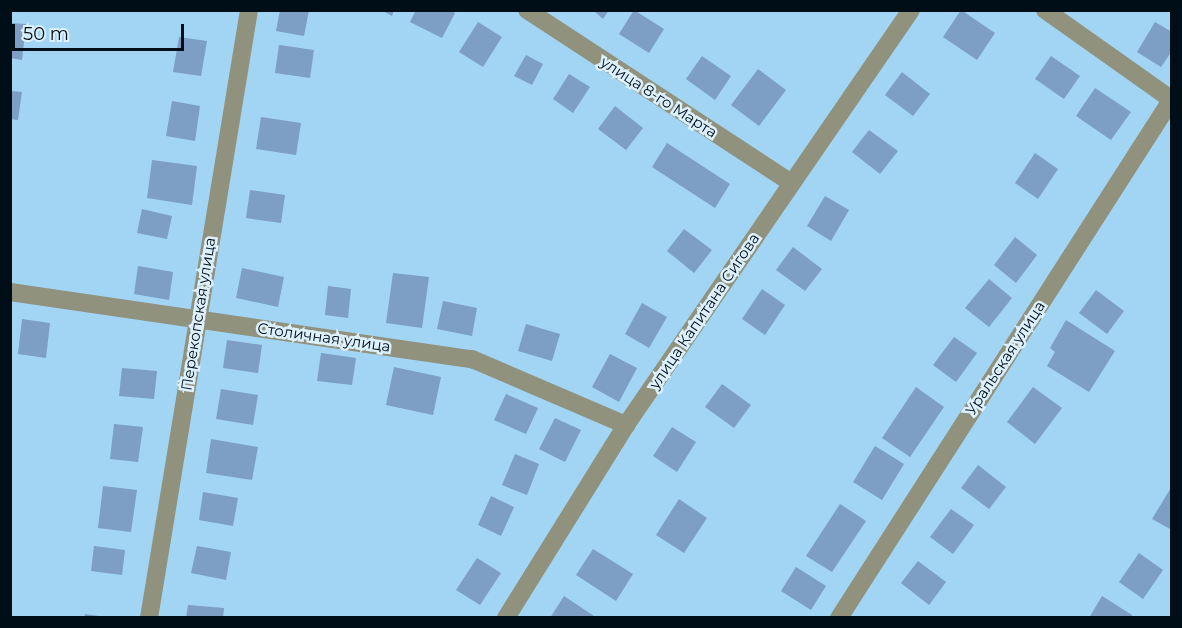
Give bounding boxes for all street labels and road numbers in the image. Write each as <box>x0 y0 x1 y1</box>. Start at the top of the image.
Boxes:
street label: улица 8-го Марта <box>597 53 721 141</box>
street label: улица Капитана Сигова <box>645 230 763 392</box>
street label: Перекопская улица <box>177 236 219 392</box>
street label: Уральская улица <box>961 298 1049 418</box>
street label: Столичная улица <box>256 319 392 355</box>

